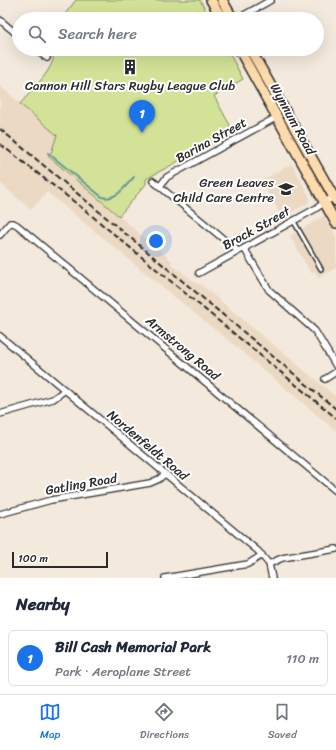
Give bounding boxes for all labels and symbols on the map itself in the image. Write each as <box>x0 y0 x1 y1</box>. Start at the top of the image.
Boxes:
building icon: Cannon Hill Stars Rugby League Club <box>121 58 139 76</box>
place label: Cannon Hill Stars Rugby League Club <box>25 74 235 97</box>
street label: Wynnum Road <box>264 79 323 160</box>
pin: 1 <box>129 100 155 133</box>
street label: Barina Street <box>171 111 251 169</box>
place label: Green Leaves Child Care Centre <box>173 171 275 209</box>
school or university icon: Green Leaves Child Care Centre <box>277 180 295 198</box>
street label: Brock Street <box>218 199 295 256</box>
your location <box>146 231 166 251</box>
street label: Armstrong Road <box>140 309 226 387</box>
street label: Nordenfeldt Road <box>102 404 195 487</box>
street label: Gatling Road <box>43 466 120 502</box>
scale bar <box>12 550 108 569</box>

